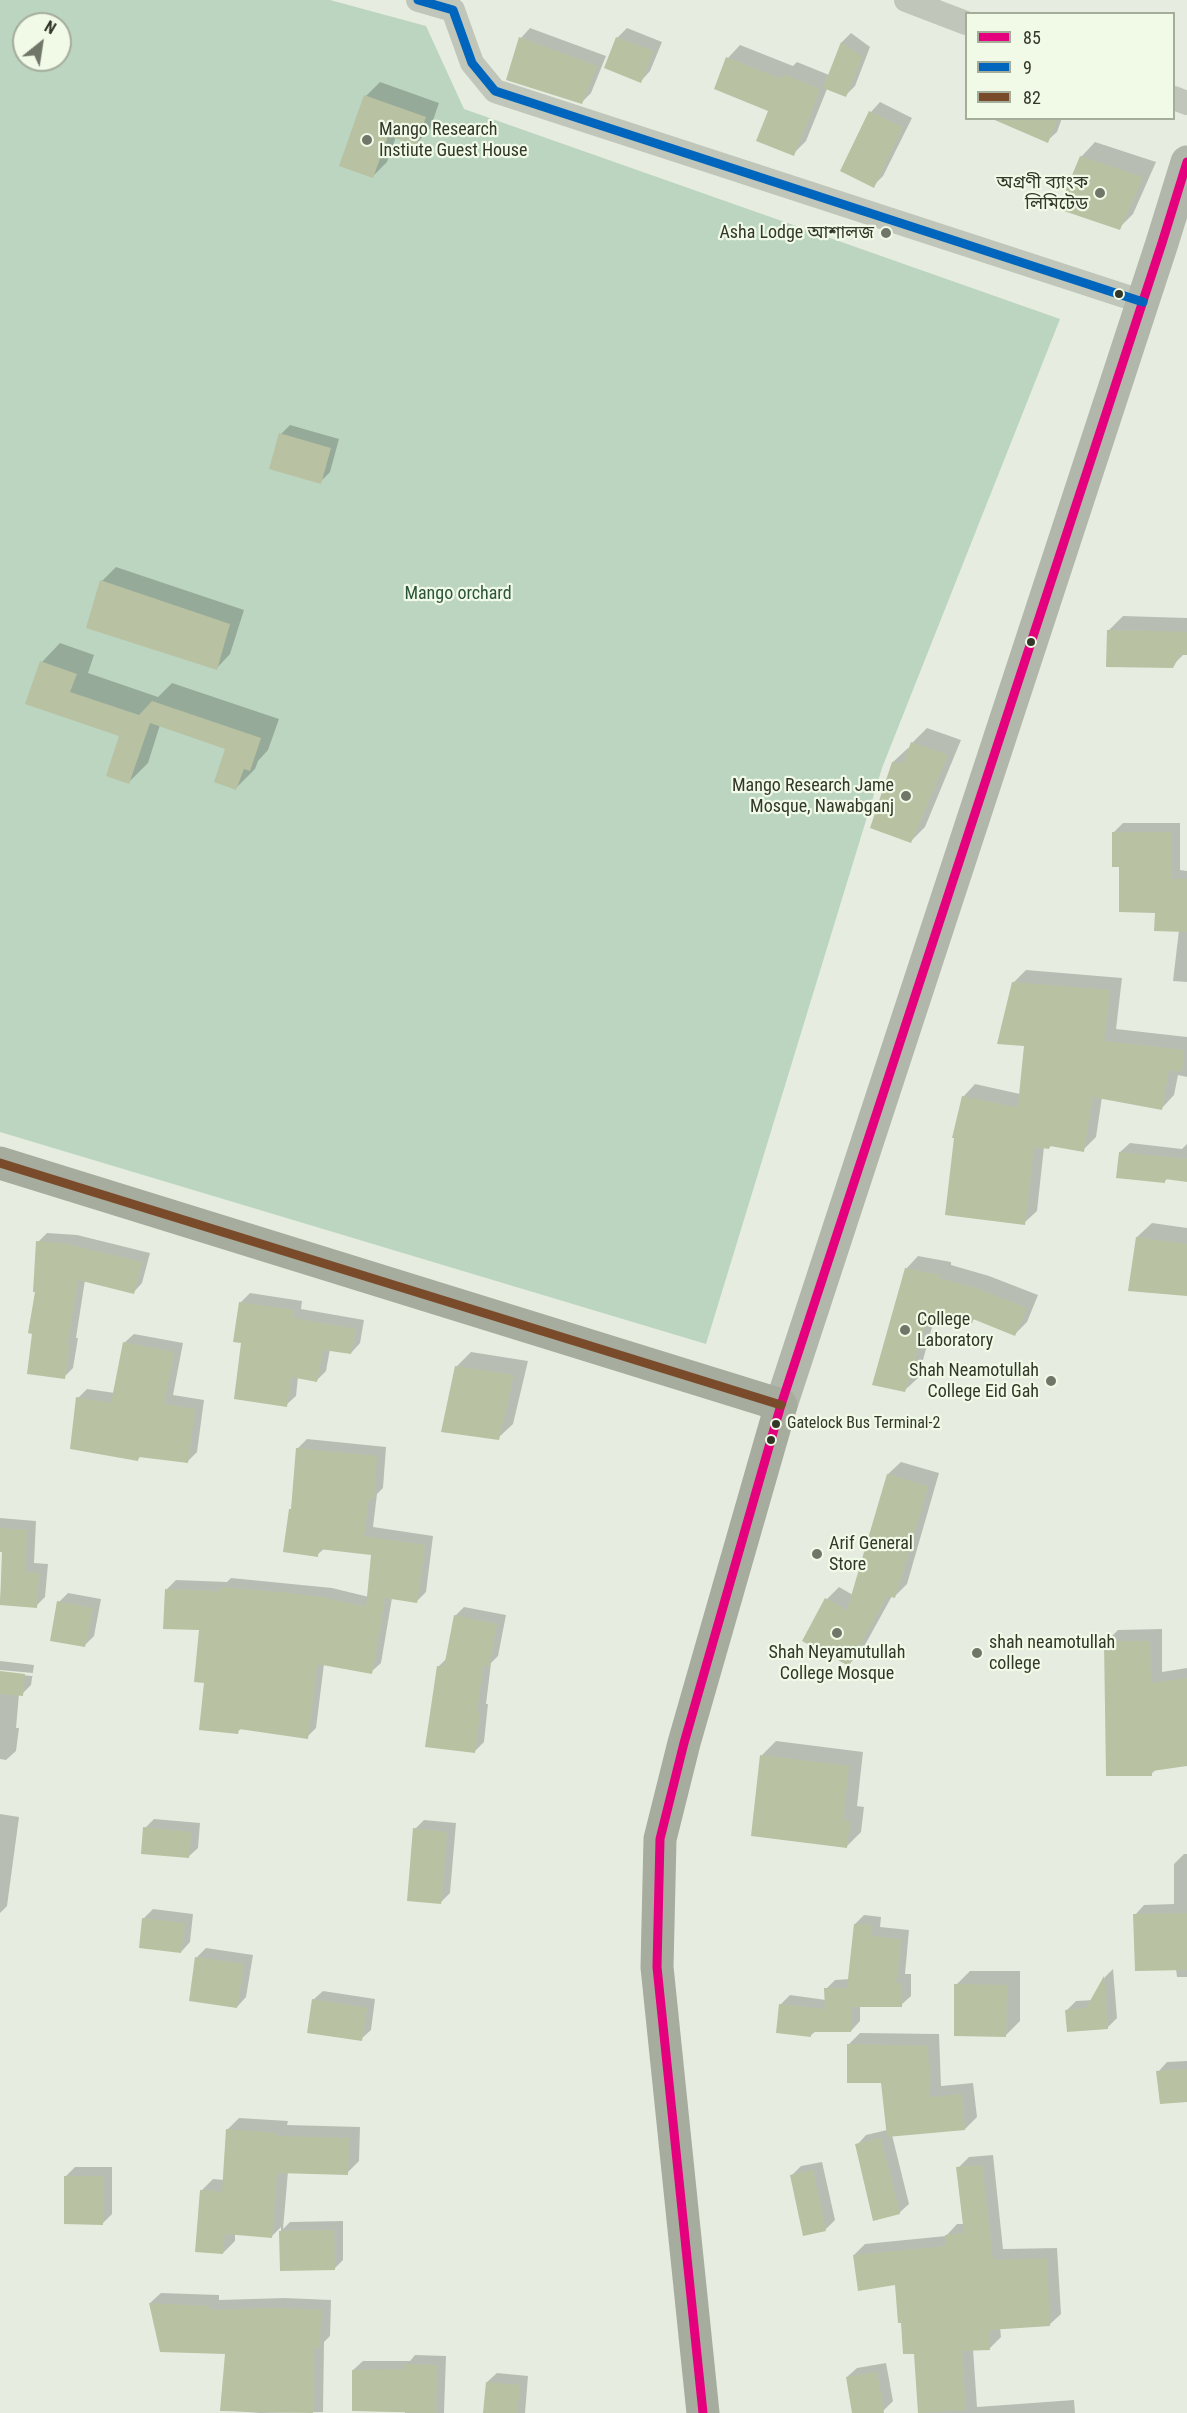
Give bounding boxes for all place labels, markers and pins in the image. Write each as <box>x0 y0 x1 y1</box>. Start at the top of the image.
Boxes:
place label: Mango Research Instiute Guest House <box>379 119 527 162</box>
marker: Mango Research Instiute Guest House <box>360 133 374 147</box>
place label: অগ্রণী ব্যাংক লিমিটেড <box>997 172 1088 214</box>
marker: অগ্রণী ব্যাংক লিমিটেড <box>1093 186 1107 200</box>
place label: Asha Lodge আশালজ <box>719 222 874 244</box>
marker: Asha Lodge আশালজ <box>879 226 893 240</box>
unlabelled marker <box>1113 288 1125 300</box>
unlabelled marker <box>1025 636 1037 648</box>
place label: Mango Research Jame Mosque, Nawabganj <box>732 775 894 818</box>
marker: Mango Research Jame Mosque, Nawabganj <box>899 789 913 803</box>
place label: College Laboratory <box>917 1309 993 1352</box>
marker: College Laboratory <box>898 1323 912 1337</box>
place label: Shah Neamotullah College Eid Gah <box>909 1360 1039 1402</box>
marker: Shah Neamotullah College Eid Gah <box>1044 1374 1058 1388</box>
place label: Gatelock Bus Terminal-2 <box>787 1414 940 1434</box>
marker: Gatelock Bus Terminal-2 <box>770 1418 782 1430</box>
unlabelled marker <box>765 1434 777 1446</box>
place label: Arif General Store <box>829 1533 913 1576</box>
marker: Arif General Store <box>810 1547 824 1561</box>
marker: Shah Neyamutullah College Mosque <box>830 1626 844 1640</box>
place label: shah neamotullah college <box>989 1632 1115 1674</box>
place label: Shah Neyamutullah College Mosque <box>769 1642 905 1684</box>
marker: shah neamotullah college <box>970 1646 984 1660</box>

